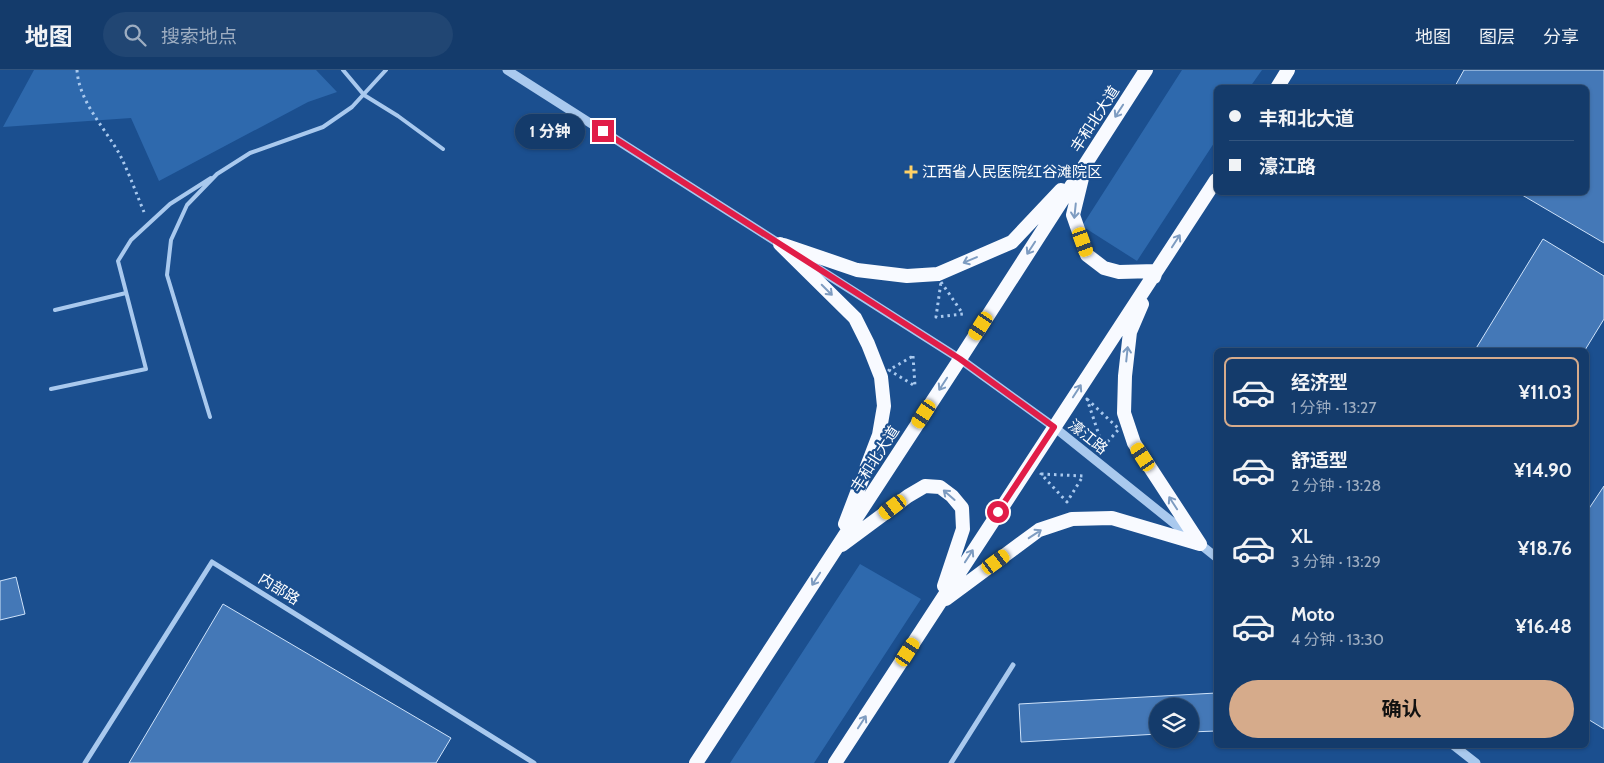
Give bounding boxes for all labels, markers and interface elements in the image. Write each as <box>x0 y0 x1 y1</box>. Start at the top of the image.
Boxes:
search box <box>103 12 453 57</box>
icon: search <box>121 21 149 49</box>
text: 地图 <box>25 22 73 51</box>
text: 搜索地点 <box>161 25 237 48</box>
text: 地图 <box>1415 26 1451 48</box>
text: 图层 <box>1479 26 1515 48</box>
text: 分享 <box>1543 26 1579 48</box>
street label: 丰和北大道 <box>1067 83 1123 155</box>
one-way arrow <box>1114 104 1125 118</box>
text: 丰和北大道 <box>1259 107 1354 130</box>
callout: 1 分钟 <box>516 114 586 148</box>
route end <box>592 120 614 142</box>
text: 1 分钟 <box>529 122 571 141</box>
text: 濠江路 <box>1259 155 1316 178</box>
place label: 江西省人民医院红谷滩院区 <box>922 163 1102 181</box>
marker: 江西省人民医院红谷滩院区 <box>904 165 918 179</box>
one-way arrow <box>1070 202 1080 218</box>
car <box>1070 225 1095 259</box>
one-way arrow <box>1171 234 1181 248</box>
one-way arrow <box>1026 240 1036 254</box>
one-way arrow <box>963 256 978 265</box>
one-way arrow <box>821 284 833 297</box>
car <box>966 309 995 343</box>
one-way arrow <box>1123 346 1132 362</box>
icon: car <box>1231 370 1276 415</box>
text: 经济型 <box>1291 371 1348 394</box>
one-way arrow <box>938 377 948 391</box>
text: ¥11.03 <box>1519 381 1572 404</box>
one-way arrow <box>1072 384 1082 398</box>
car <box>909 397 938 431</box>
text: 1 分钟 · 13:27 <box>1291 398 1376 417</box>
street label: 濠江路 <box>1065 416 1111 458</box>
street label: 丰和北大道 <box>847 423 903 495</box>
car <box>1128 440 1157 474</box>
icon: car <box>1231 448 1276 493</box>
text: 舒适型 <box>1291 449 1348 472</box>
text: ¥14.90 <box>1514 459 1572 482</box>
text: 2 分钟 · 13:28 <box>1291 476 1381 495</box>
one-way arrow <box>942 489 955 500</box>
car <box>876 492 909 522</box>
one-way arrow <box>1168 496 1178 510</box>
route start <box>987 501 1009 523</box>
text: XL <box>1291 525 1312 548</box>
icon: car <box>1231 526 1276 571</box>
one-way arrow <box>1027 529 1041 539</box>
text: ¥18.76 <box>1518 537 1572 560</box>
car <box>979 547 1012 577</box>
one-way arrow <box>965 550 975 564</box>
text: 3 分钟 · 13:29 <box>1291 552 1381 571</box>
street label: 内部路 <box>255 569 303 609</box>
one-way arrow <box>811 572 821 586</box>
text: Moto <box>1291 603 1335 626</box>
icon: car <box>1231 604 1276 649</box>
text: ¥16.48 <box>1515 615 1572 638</box>
text: 4 分钟 · 13:30 <box>1291 630 1384 649</box>
car <box>893 635 922 669</box>
button: 确认 <box>1229 680 1574 738</box>
map controls <box>1149 698 1199 748</box>
button: layers <box>1149 698 1199 748</box>
one-way arrow <box>857 715 867 729</box>

